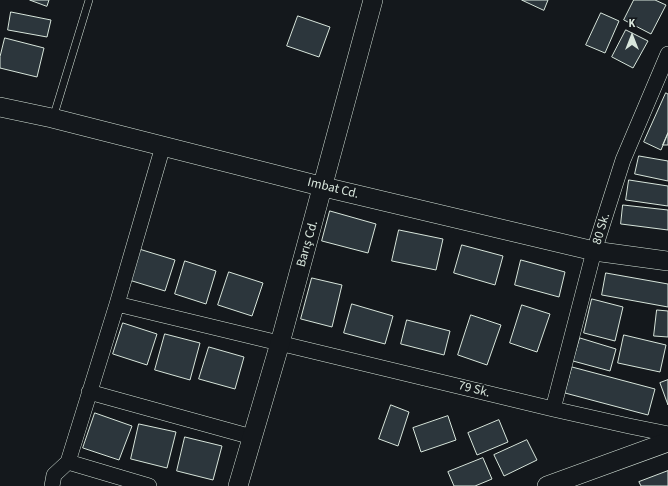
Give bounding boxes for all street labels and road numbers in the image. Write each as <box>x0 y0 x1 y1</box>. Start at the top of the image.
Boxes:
street label: Imbat Cd. <box>306 175 360 203</box>
street label: 80 Sk. <box>590 211 614 247</box>
street label: Barış Cd. <box>294 219 322 269</box>
street label: 79 Sk. <box>456 379 492 401</box>

